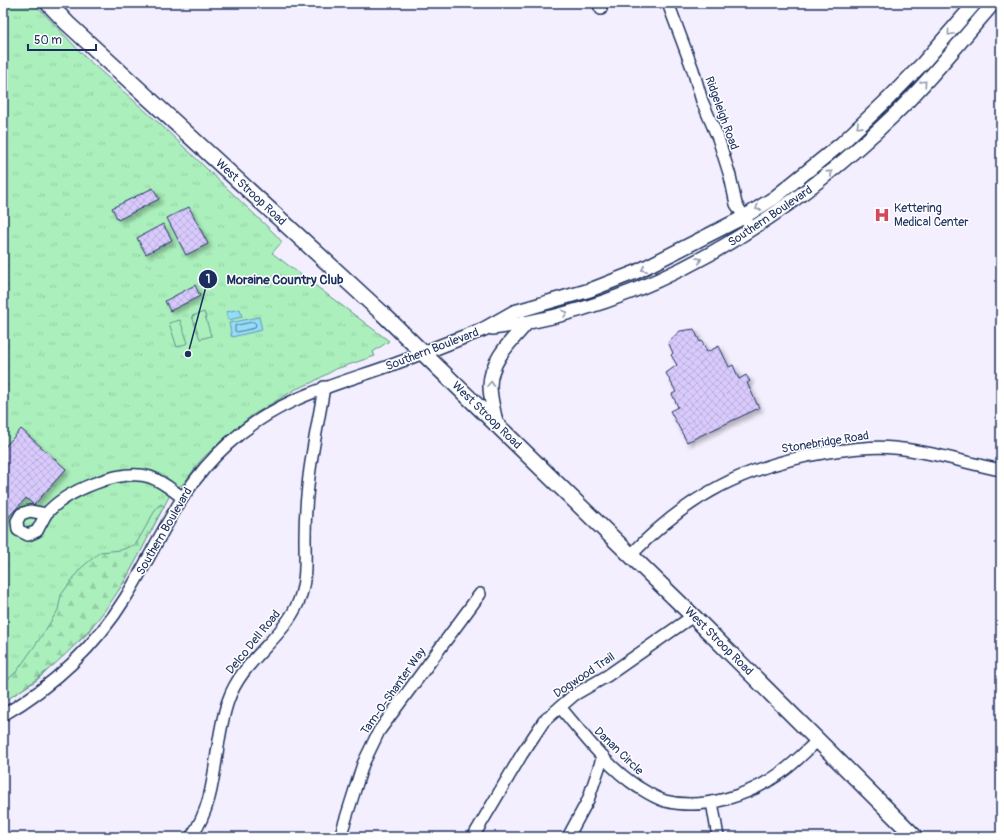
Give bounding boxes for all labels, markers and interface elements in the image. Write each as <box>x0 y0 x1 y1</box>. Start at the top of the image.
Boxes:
scale bar <box>28 26 96 52</box>
one-way arrow <box>947 28 954 36</box>
text: 50 m <box>34 33 62 48</box>
street label: Ridgeleigh Road <box>701 74 742 152</box>
one-way arrow <box>919 81 926 88</box>
one-way arrow <box>856 121 864 129</box>
street label: West Stroop Road <box>212 156 289 229</box>
one-way arrow <box>825 170 832 177</box>
street label: Southern Boulevard <box>725 183 815 250</box>
place label: Kettering Medical Center <box>894 201 969 230</box>
one-way arrow <box>756 203 763 210</box>
hospital icon: Kettering Medical Center <box>873 206 891 224</box>
one-way arrow <box>694 257 702 265</box>
one-way arrow <box>640 264 648 272</box>
callout: Moraine Country Club <box>198 267 351 292</box>
text: 1 <box>206 272 210 287</box>
text: Moraine Country Club <box>227 272 344 288</box>
one-way arrow <box>561 309 568 318</box>
street label: Southern Boulevard <box>384 325 481 374</box>
street label: West Stroop Road <box>449 378 525 452</box>
one-way arrow <box>487 381 495 387</box>
street label: Stonebridge Road <box>780 428 870 457</box>
street label: Southern Boulevard <box>133 485 196 578</box>
street label: West Stroop Road <box>681 604 756 679</box>
street label: Delco Dell Road <box>223 607 284 677</box>
street label: Tam-O-Shanter Way <box>358 645 429 738</box>
street label: Dogwood Trail <box>551 649 618 701</box>
street label: Danan Circle <box>591 724 647 779</box>

